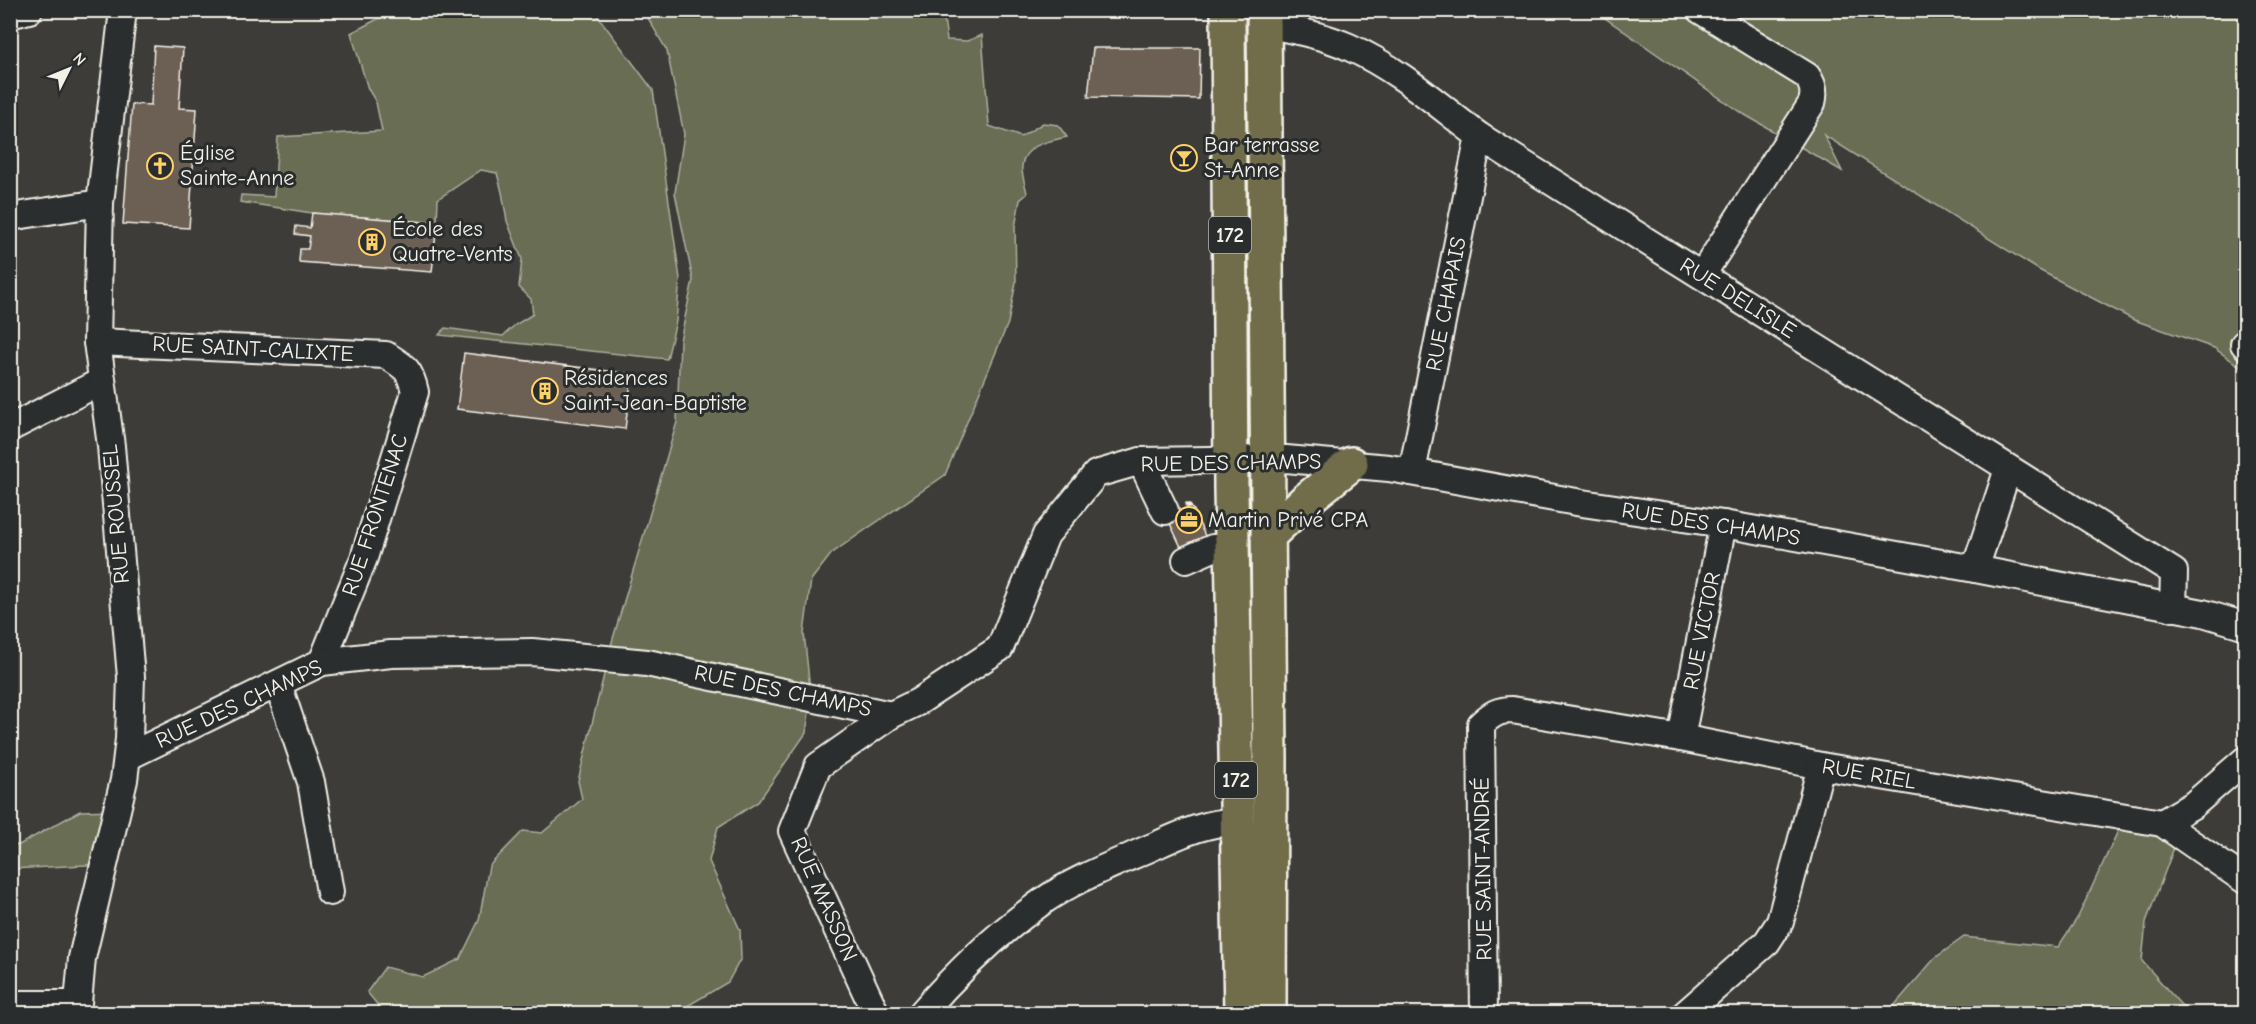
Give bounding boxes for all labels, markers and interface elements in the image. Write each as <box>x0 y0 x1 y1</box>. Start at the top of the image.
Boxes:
north arrow <box>39 39 99 99</box>
text: N <box>69 49 89 69</box>
place label: Bar terrasse St-Anne <box>1204 132 1319 183</box>
place label: Église Sainte-Anne <box>180 140 294 191</box>
bar icon: Bar terrasse St-Anne <box>1169 143 1199 173</box>
church icon: Église Sainte-Anne <box>145 151 175 181</box>
place label: École des Quatre-Vents <box>392 216 513 267</box>
road number: 172 <box>1209 217 1251 253</box>
building icon: École des Quatre-Vents <box>357 227 387 257</box>
street label: RUE CHAPAIS <box>1420 235 1472 373</box>
street label: RUE DELISLE <box>1675 252 1801 344</box>
street label: RUE SAINT-CALIXTE <box>152 331 354 367</box>
place label: Résidences Saint-Jean-Baptiste <box>564 365 747 416</box>
building icon: Résidences Saint-Jean-Baptiste <box>530 376 560 406</box>
street label: RUE FRONTENAC <box>337 431 413 599</box>
street label: RUE ROUSSEL <box>97 443 135 585</box>
street label: RUE DES CHAMPS <box>1140 448 1322 478</box>
street label: RUE DES CHAMPS <box>1620 497 1802 551</box>
office icon: Martin Privé CPA <box>1174 505 1204 535</box>
place label: Martin Privé CPA <box>1208 507 1368 533</box>
street label: RUE VICTOR <box>1678 570 1726 692</box>
street label: RUE DES CHAMPS <box>152 654 326 754</box>
street label: RUE DES CHAMPS <box>692 660 874 722</box>
street label: RUE RIEL <box>1820 753 1918 795</box>
road number: 172 <box>1215 762 1257 798</box>
street label: RUE SAINT-ANDRÉ <box>1468 777 1498 961</box>
street label: RUE MASSON <box>785 833 863 965</box>

